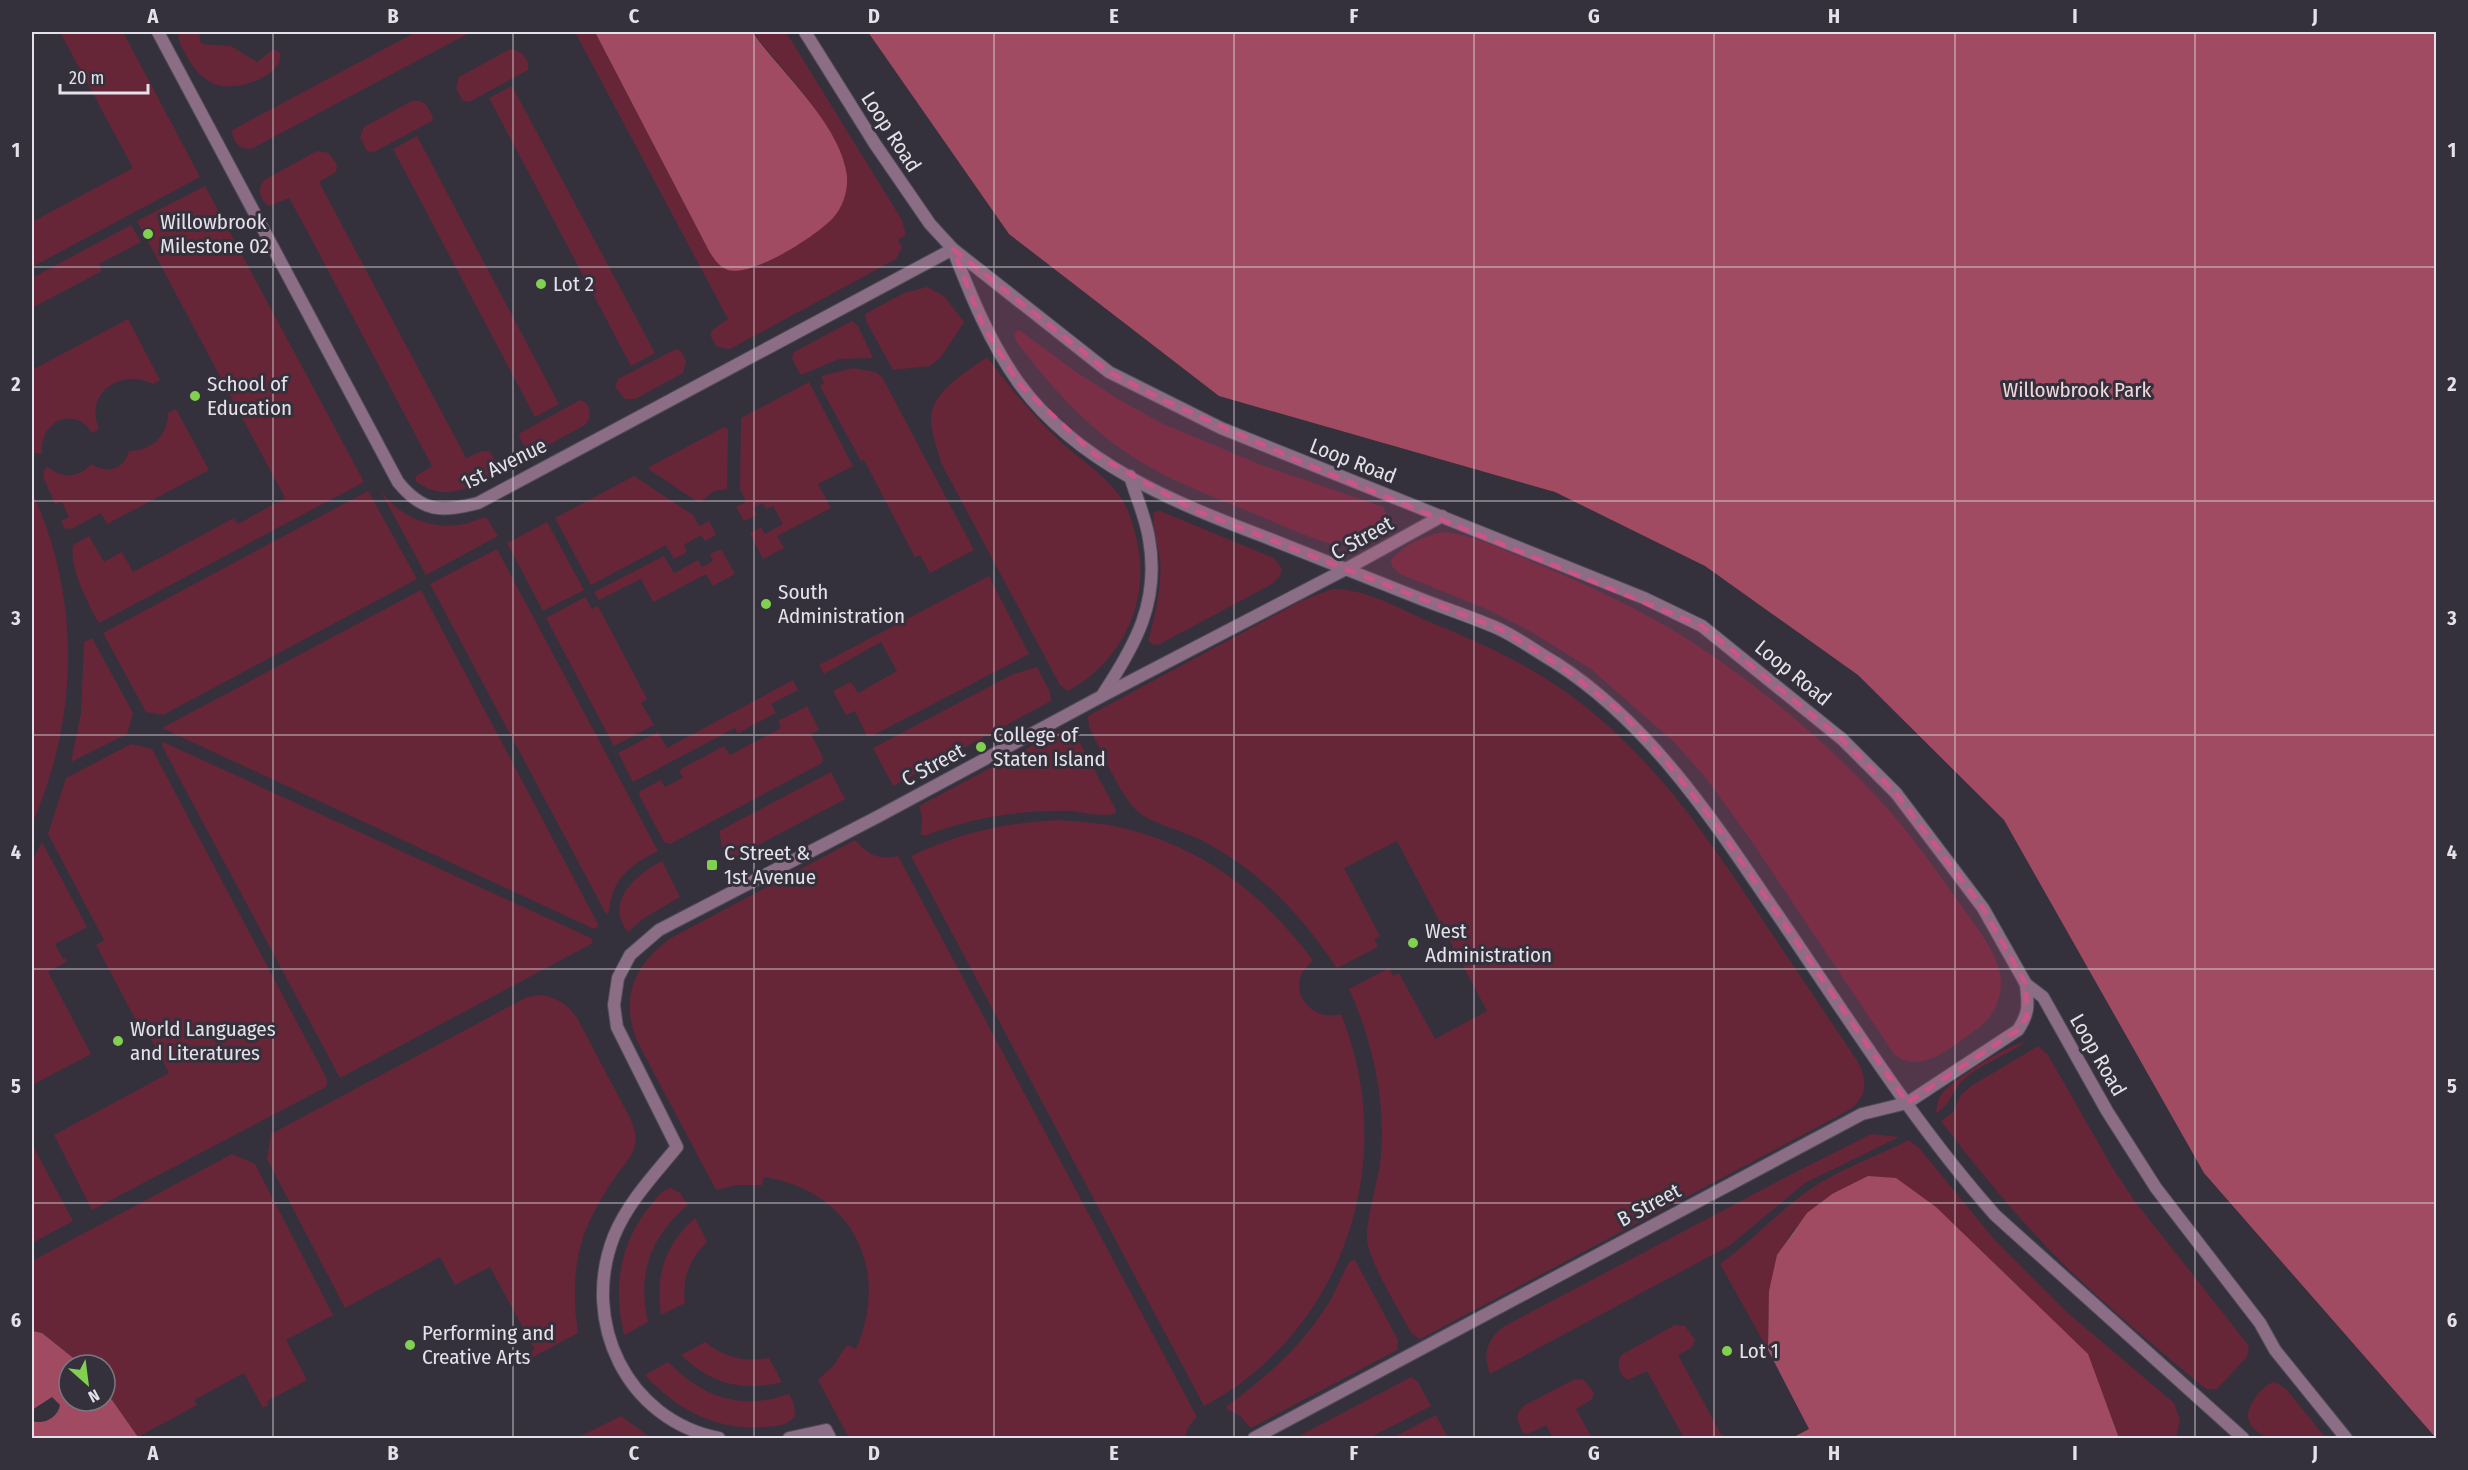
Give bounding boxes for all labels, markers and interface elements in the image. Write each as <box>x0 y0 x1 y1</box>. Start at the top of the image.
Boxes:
text: A <box>147 4 160 28</box>
text: B <box>387 4 399 28</box>
text: C <box>629 4 640 28</box>
text: D <box>868 4 880 28</box>
text: E <box>1109 4 1119 28</box>
text: F <box>1350 4 1359 28</box>
text: G <box>1588 4 1600 28</box>
text: H <box>1828 4 1840 28</box>
text: I <box>2072 4 2078 28</box>
text: J <box>2311 4 2318 28</box>
scale bar <box>60 57 148 95</box>
text: 20 m <box>69 67 104 89</box>
street label: Loop Road <box>855 87 927 177</box>
text: 1 <box>12 138 20 162</box>
text: 1 <box>2448 138 2456 162</box>
place label: Willowbrook Milestone 02 <box>160 209 269 259</box>
marker: Willowbrook Milestone 02 <box>141 227 155 241</box>
place label: Lot 2 <box>553 271 594 297</box>
marker: Lot 2 <box>534 277 548 291</box>
place label: School of Education <box>207 371 292 421</box>
text: 2 <box>10 372 21 396</box>
text: 2 <box>2446 372 2457 396</box>
park label: Willowbrook Park <box>2003 377 2152 403</box>
marker: School of Education <box>188 389 202 403</box>
street label: 1st Avenue <box>457 432 551 496</box>
street label: Loop Road <box>1306 433 1400 489</box>
street label: C Street <box>1326 510 1398 566</box>
place label: South Administration <box>778 579 905 629</box>
marker: South Administration <box>759 597 773 611</box>
text: 3 <box>10 606 21 630</box>
text: 3 <box>2446 606 2457 630</box>
street label: Loop Road <box>1750 634 1836 712</box>
place label: College of Staten Island <box>993 722 1106 772</box>
street label: C Street <box>897 738 969 792</box>
marker: College of Staten Island <box>974 740 988 754</box>
text: 4 <box>11 840 21 864</box>
place label: C Street & 1st Avenue <box>724 840 816 890</box>
text: 4 <box>2447 840 2457 864</box>
marker: C Street & 1st Avenue <box>705 858 719 872</box>
place label: West Administration <box>1425 918 1552 968</box>
marker: West Administration <box>1406 936 1420 950</box>
street label: Loop Road <box>2064 1009 2132 1101</box>
place label: World Languages and Literatures <box>130 1016 276 1066</box>
marker: World Languages and Literatures <box>111 1034 125 1048</box>
text: 5 <box>11 1074 21 1098</box>
text: 5 <box>2447 1074 2457 1098</box>
street label: B Street <box>1613 1177 1685 1232</box>
text: 6 <box>11 1308 21 1332</box>
text: 6 <box>2447 1308 2457 1332</box>
place label: Performing and Creative Arts <box>422 1320 555 1370</box>
marker: Performing and Creative Arts <box>403 1338 417 1352</box>
place label: Lot 1 <box>1739 1338 1779 1364</box>
marker: Lot 1 <box>1720 1344 1734 1358</box>
north arrow <box>57 1353 117 1413</box>
text: N <box>85 1385 103 1406</box>
text: A <box>147 1441 160 1465</box>
text: B <box>387 1441 399 1465</box>
text: C <box>629 1441 640 1465</box>
text: D <box>868 1441 880 1465</box>
text: E <box>1109 1441 1119 1465</box>
text: F <box>1350 1441 1359 1465</box>
text: G <box>1588 1441 1600 1465</box>
text: H <box>1828 1441 1840 1465</box>
text: I <box>2072 1441 2078 1465</box>
text: J <box>2311 1441 2318 1465</box>

